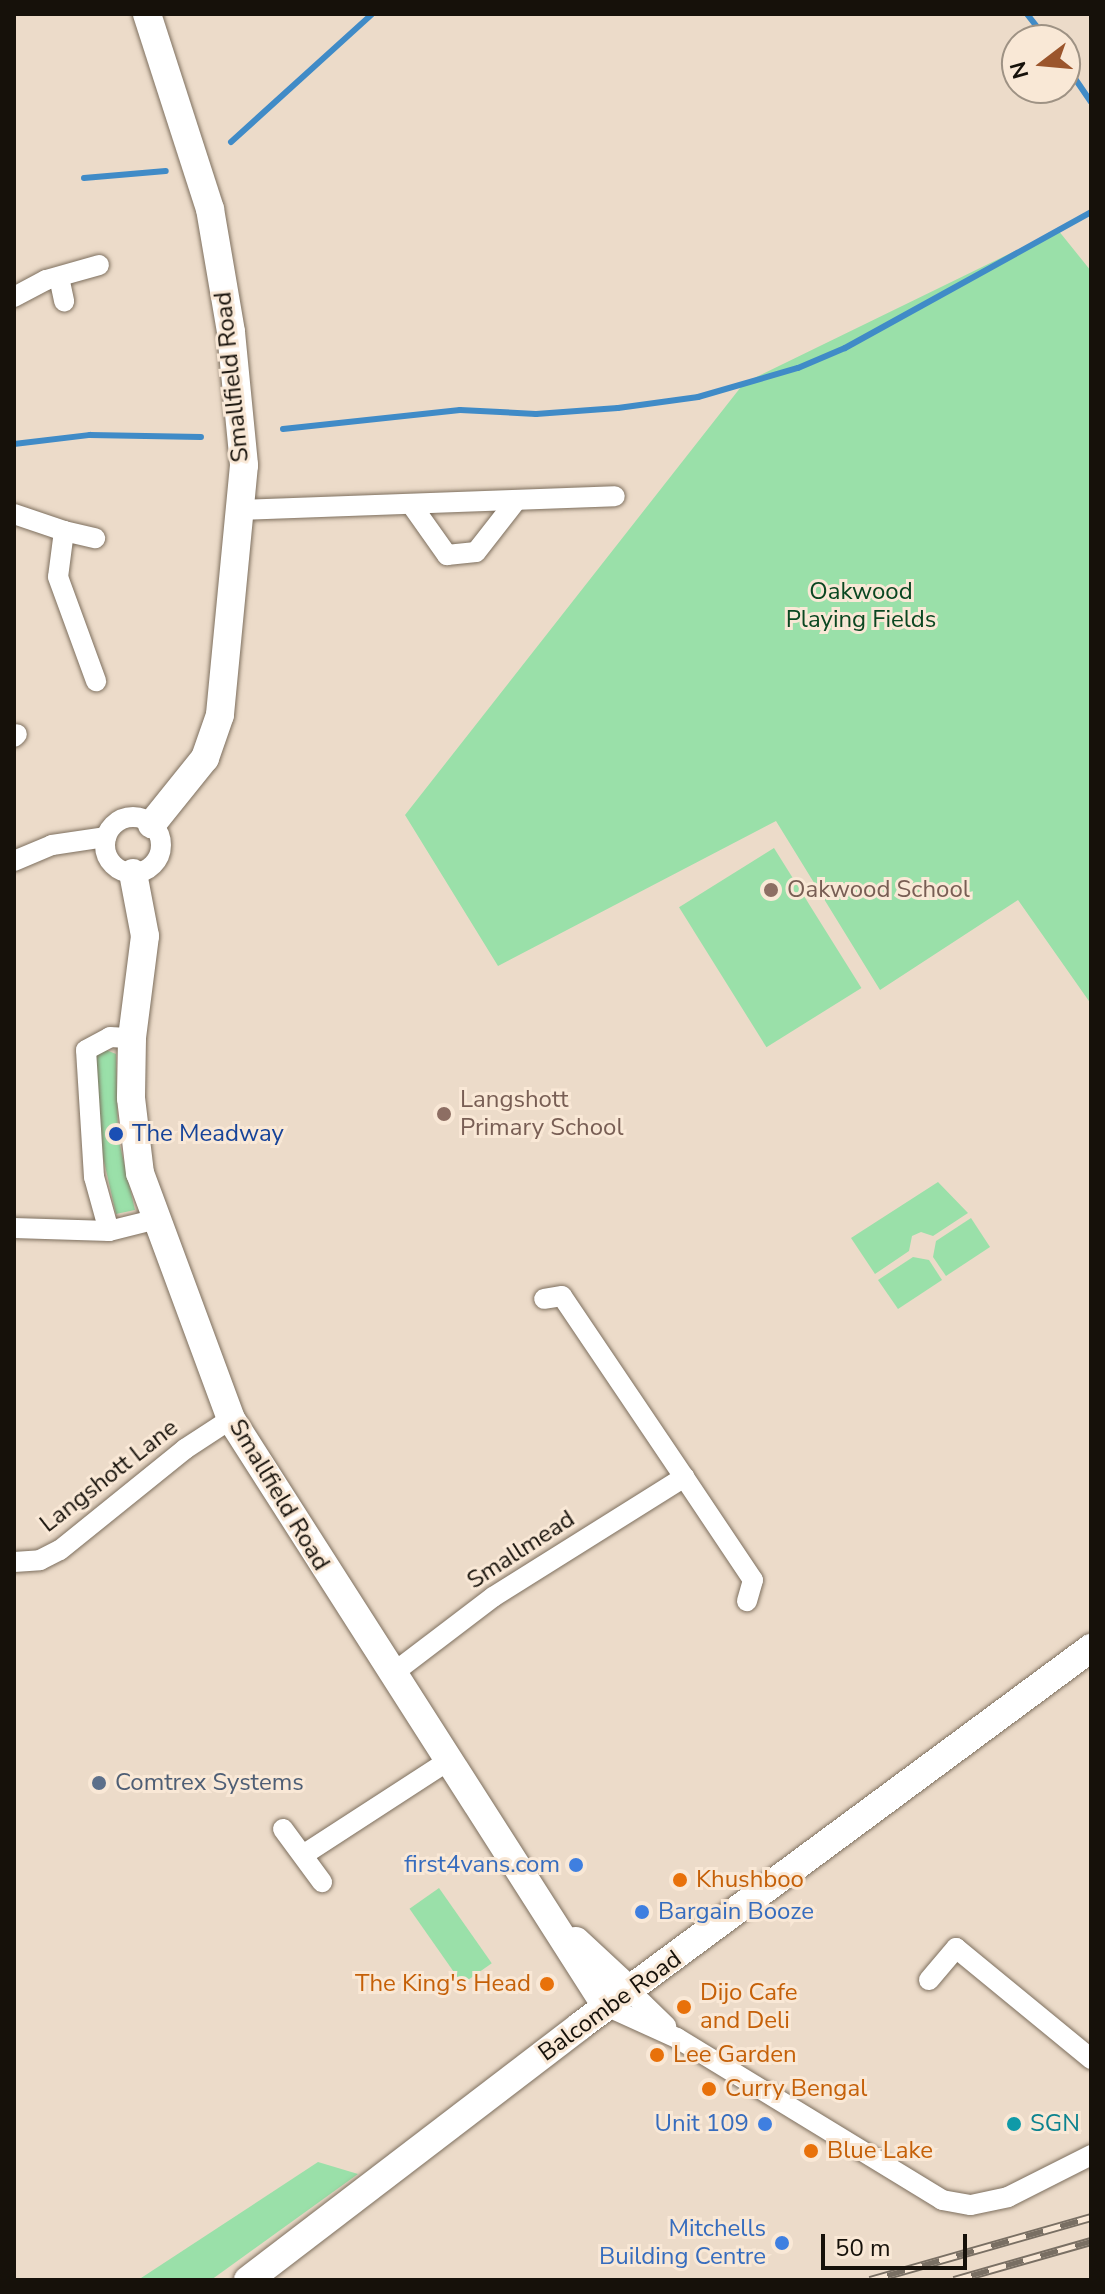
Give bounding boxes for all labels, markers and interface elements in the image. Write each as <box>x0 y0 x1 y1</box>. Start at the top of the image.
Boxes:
north arrow <box>1001 24 1081 104</box>
text: N <box>1003 58 1037 82</box>
street label: Smallfield Road <box>209 290 255 464</box>
park label: Oakwood Playing Fields <box>786 578 936 634</box>
place label: Oakwood School <box>787 876 970 904</box>
marker: Oakwood School <box>762 881 780 899</box>
place label: Langshott Primary School <box>460 1086 623 1142</box>
marker: Langshott Primary School <box>435 1105 453 1123</box>
place label: The Meadway <box>132 1120 284 1148</box>
marker: The Meadway <box>107 1125 125 1143</box>
street label: Langshott Lane <box>34 1413 184 1539</box>
street label: Smallfield Road <box>223 1414 335 1576</box>
street label: Smallmead <box>462 1505 580 1595</box>
place label: Comtrex Systems <box>115 1769 304 1797</box>
marker: Comtrex Systems <box>90 1774 108 1792</box>
place label: first4vans.com <box>404 1851 560 1879</box>
marker: first4vans.com <box>567 1856 585 1874</box>
place label: Khushboo <box>696 1866 804 1894</box>
marker: Khushboo <box>671 1871 689 1889</box>
place label: Bargain Booze <box>658 1898 814 1926</box>
marker: Bargain Booze <box>633 1903 651 1921</box>
street label: Balcombe Road <box>533 1945 687 2067</box>
place label: The King's Head <box>355 1970 531 1998</box>
marker: The King's Head <box>538 1975 556 1993</box>
place label: Dijo Cafe and Deli <box>700 1979 797 2035</box>
marker: Dijo Cafe and Deli <box>675 1998 693 2016</box>
place label: Lee Garden <box>673 2041 797 2069</box>
marker: Lee Garden <box>648 2046 666 2064</box>
place label: Curry Bengal <box>725 2075 867 2103</box>
marker: Curry Bengal <box>700 2080 718 2098</box>
place label: Unit 109 <box>655 2110 749 2138</box>
place label: SGN <box>1030 2110 1080 2138</box>
marker: Unit 109 <box>756 2115 774 2133</box>
marker: SGN <box>1005 2115 1023 2133</box>
place label: Blue Lake <box>827 2137 933 2165</box>
marker: Blue Lake <box>802 2142 820 2160</box>
place label: Mitchells Building Centre <box>599 2215 766 2271</box>
scale bar <box>825 2218 971 2268</box>
text: 50 m <box>835 2232 891 2264</box>
marker: Mitchells Building Centre <box>773 2234 791 2252</box>

